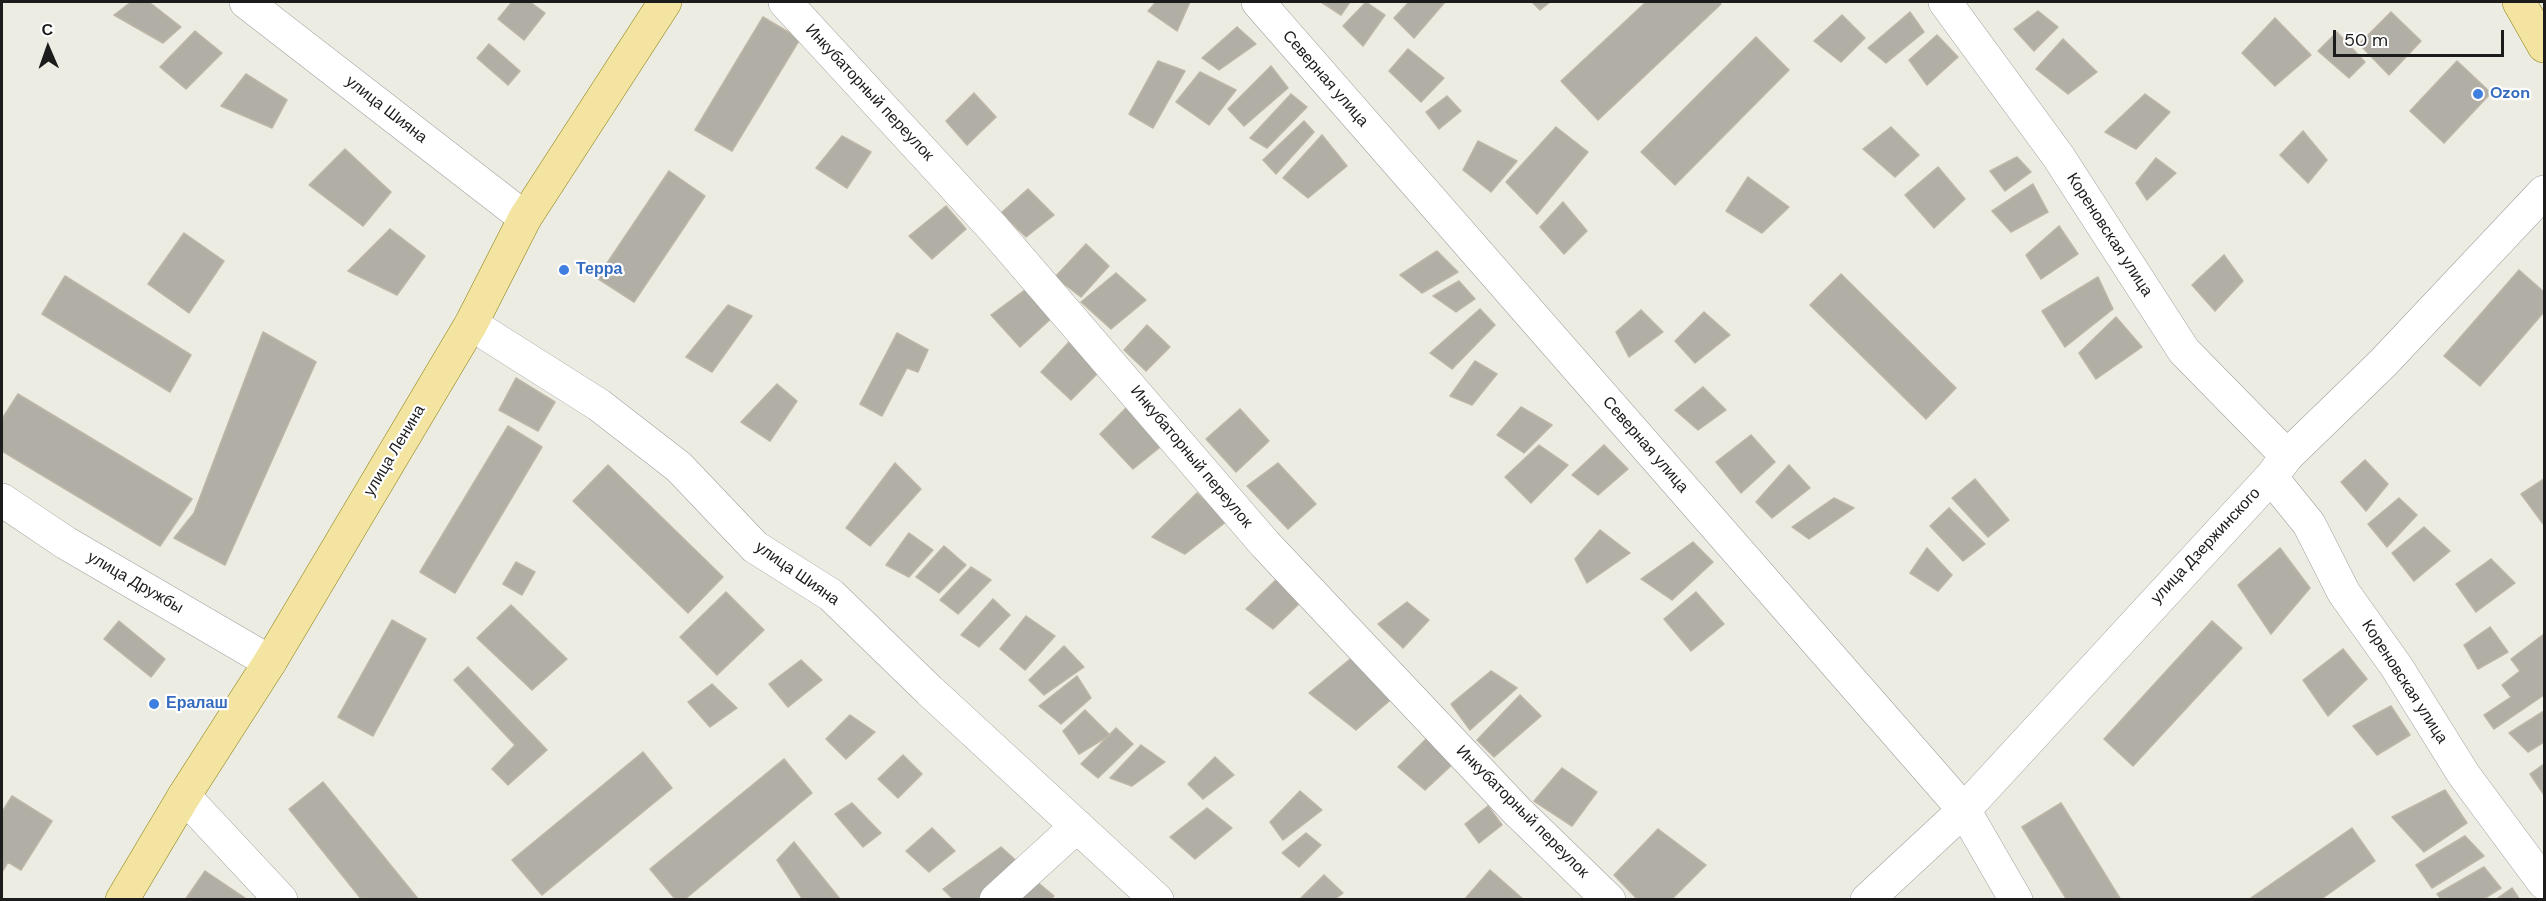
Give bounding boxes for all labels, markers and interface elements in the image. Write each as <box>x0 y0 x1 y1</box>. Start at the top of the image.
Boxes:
north arrow <box>18 18 78 78</box>
scale bar <box>2336 18 2507 56</box>
text: С <box>41 19 53 40</box>
street label: Инкубаторный переулок <box>801 21 937 165</box>
street label: Северная улица <box>1278 27 1372 131</box>
text: 50 m <box>2344 28 2388 52</box>
street label: улица Шияна <box>341 72 431 148</box>
place label: Ozon <box>2490 84 2530 104</box>
marker: Ozon <box>2471 87 2485 101</box>
street label: Кореновская улица <box>2062 170 2156 300</box>
place label: Терра <box>576 260 622 280</box>
marker: Терра <box>557 263 571 277</box>
street label: Инкубаторный переулок <box>1126 382 1256 532</box>
street label: Северная улица <box>1598 393 1692 497</box>
street label: улица Ленина <box>360 402 430 500</box>
street label: улица Дзержинского <box>2147 484 2265 608</box>
street label: улица Шияна <box>751 538 843 610</box>
street label: улица Дружбы <box>84 548 186 618</box>
street label: Кореновская улица <box>2357 617 2451 747</box>
place label: Ералаш <box>166 694 228 714</box>
marker: Ералаш <box>147 697 161 711</box>
street label: Инкубаторный переулок <box>1452 742 1592 882</box>

